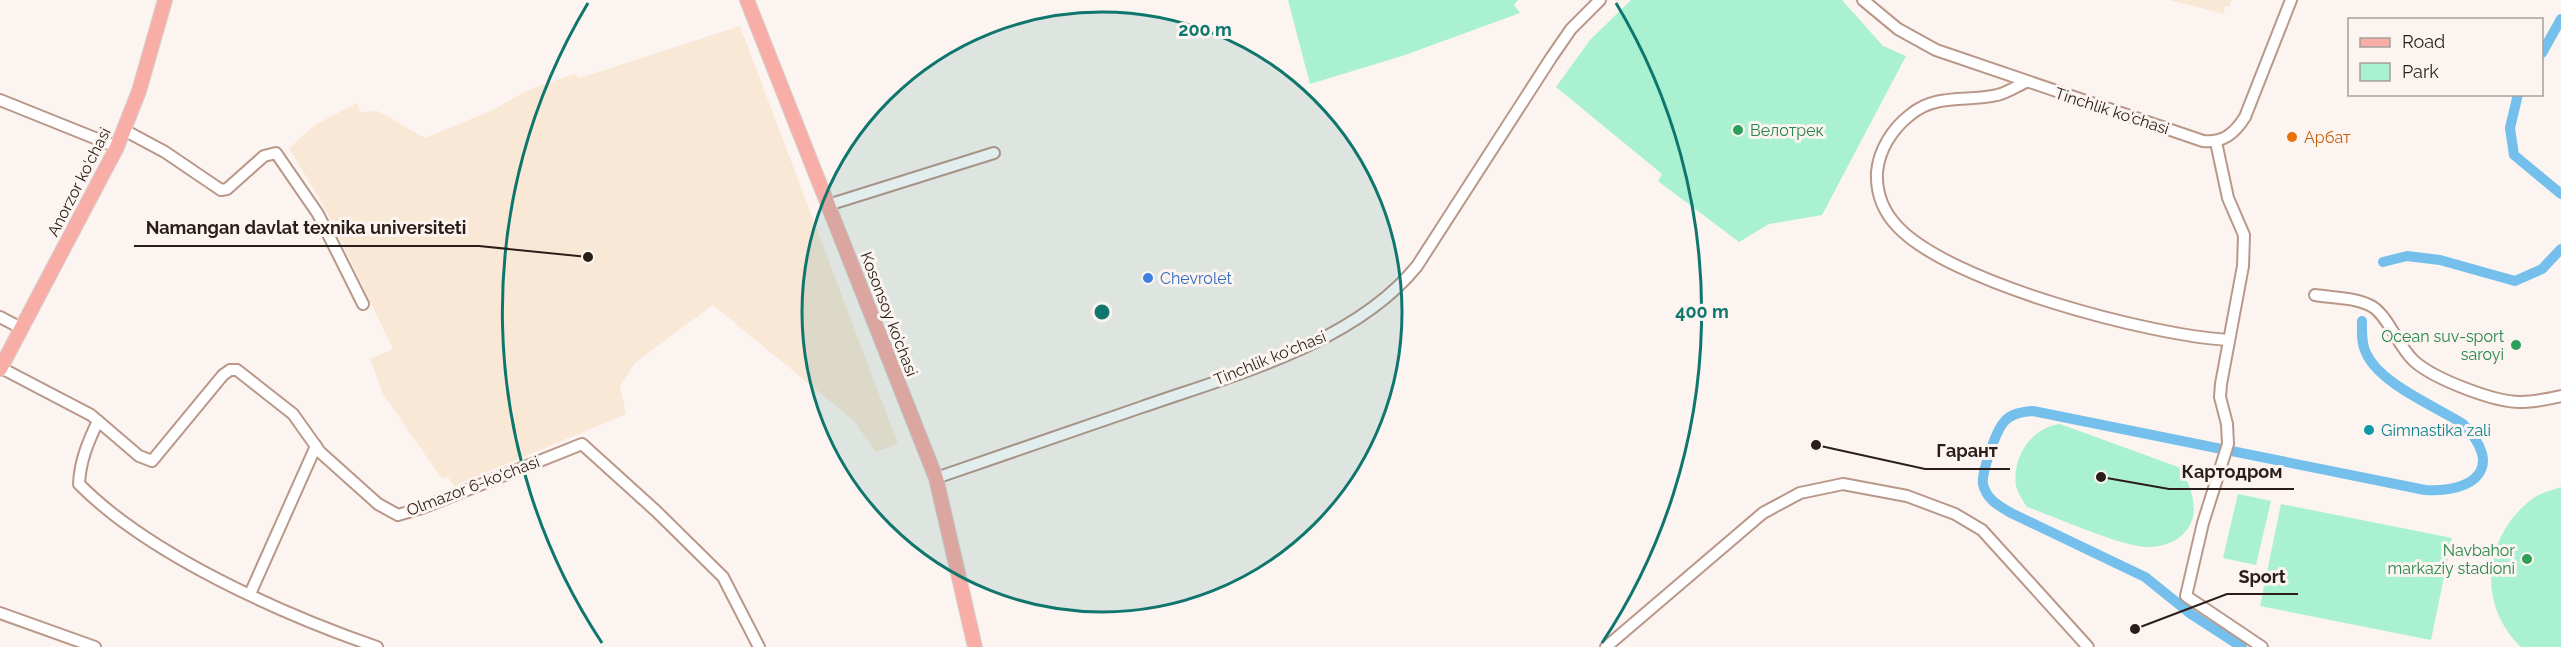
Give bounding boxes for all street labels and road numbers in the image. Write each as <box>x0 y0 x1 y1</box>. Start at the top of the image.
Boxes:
street label: Tinchlik ko'chasi <box>2052 84 2172 138</box>
street label: Anorzor ko'chasi <box>43 124 115 240</box>
street label: Kosonsoy ko’chasi <box>857 249 921 379</box>
street label: Tinchlik ko'chasi <box>1211 327 1329 389</box>
street label: Olmazor 6-ko'chasi <box>404 452 542 520</box>

